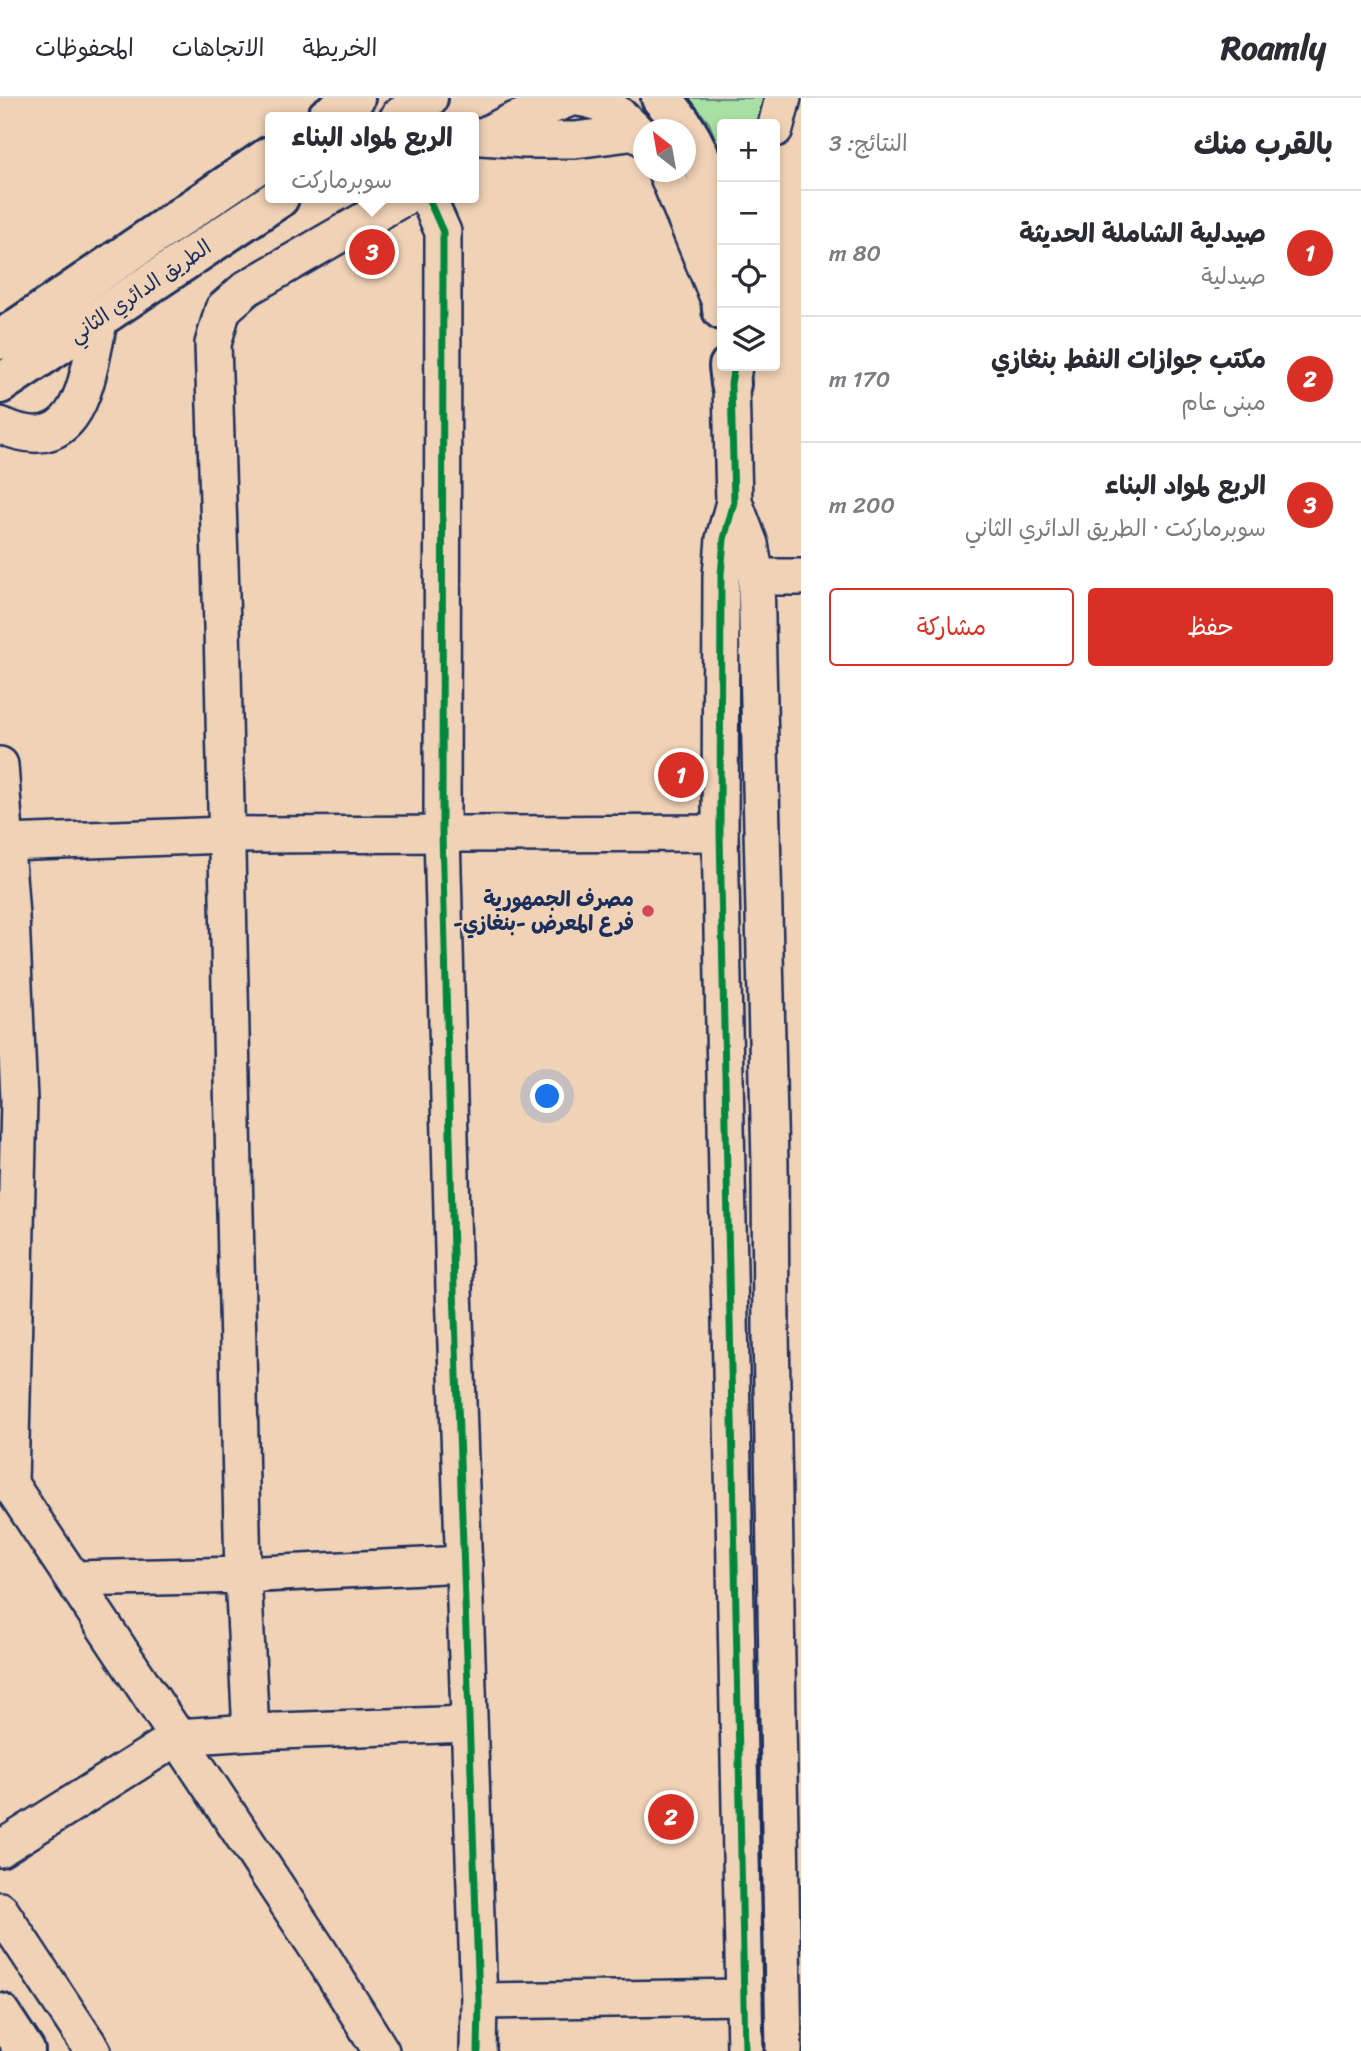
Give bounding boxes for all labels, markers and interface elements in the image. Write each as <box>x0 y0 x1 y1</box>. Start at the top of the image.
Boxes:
text: Roamly <box>1221 19 1326 77</box>
text: المحفوظات <box>35 27 134 69</box>
text: الاتجاهات <box>172 27 265 69</box>
text: الخريطة <box>303 27 377 69</box>
popup <box>265 112 479 203</box>
text: الربع لمواد البناء <box>291 114 453 160</box>
text: بالقرب منك <box>1194 117 1333 171</box>
north arrow <box>633 119 696 182</box>
map controls <box>717 119 780 371</box>
button: + <box>717 119 780 182</box>
text: النتائج: 3 <box>829 123 908 164</box>
text: سوبرماركت <box>291 160 392 201</box>
button: − <box>717 182 780 245</box>
text: صيدلية الشاملة الحديثة <box>1019 210 1266 256</box>
pin: 3 <box>349 226 395 278</box>
street label: الطريق الدائري الثاني <box>60 229 220 353</box>
text: 80 m <box>829 233 881 274</box>
text: 1 <box>1305 233 1315 274</box>
button: locate <box>717 245 780 308</box>
text: صيدلية <box>1201 256 1266 297</box>
button: layers <box>717 308 780 371</box>
text: مكتب جوازات النفط بنغازي <box>991 336 1266 382</box>
text: 170 m <box>829 359 890 400</box>
text: 2 <box>1303 359 1317 400</box>
text: مبنى عام <box>1181 382 1266 423</box>
text: الربع لمواد البناء <box>1104 462 1266 508</box>
text: 200 m <box>829 485 895 526</box>
text: 3 <box>1304 485 1316 526</box>
text: سوبرماركت · الطريق الدائري الثاني <box>965 508 1266 549</box>
button: مشاركة <box>829 588 1074 666</box>
button: حفظ <box>1088 588 1333 666</box>
pin: 1 <box>658 749 704 801</box>
place label: مصرف الجمهورية -فرع المعرض -بنغازي <box>453 880 634 942</box>
marker: مصرف الجمهورية -فرع المعرض -بنغازي <box>640 903 656 919</box>
your location <box>530 1079 564 1113</box>
pin: 2 <box>648 1791 694 1843</box>

